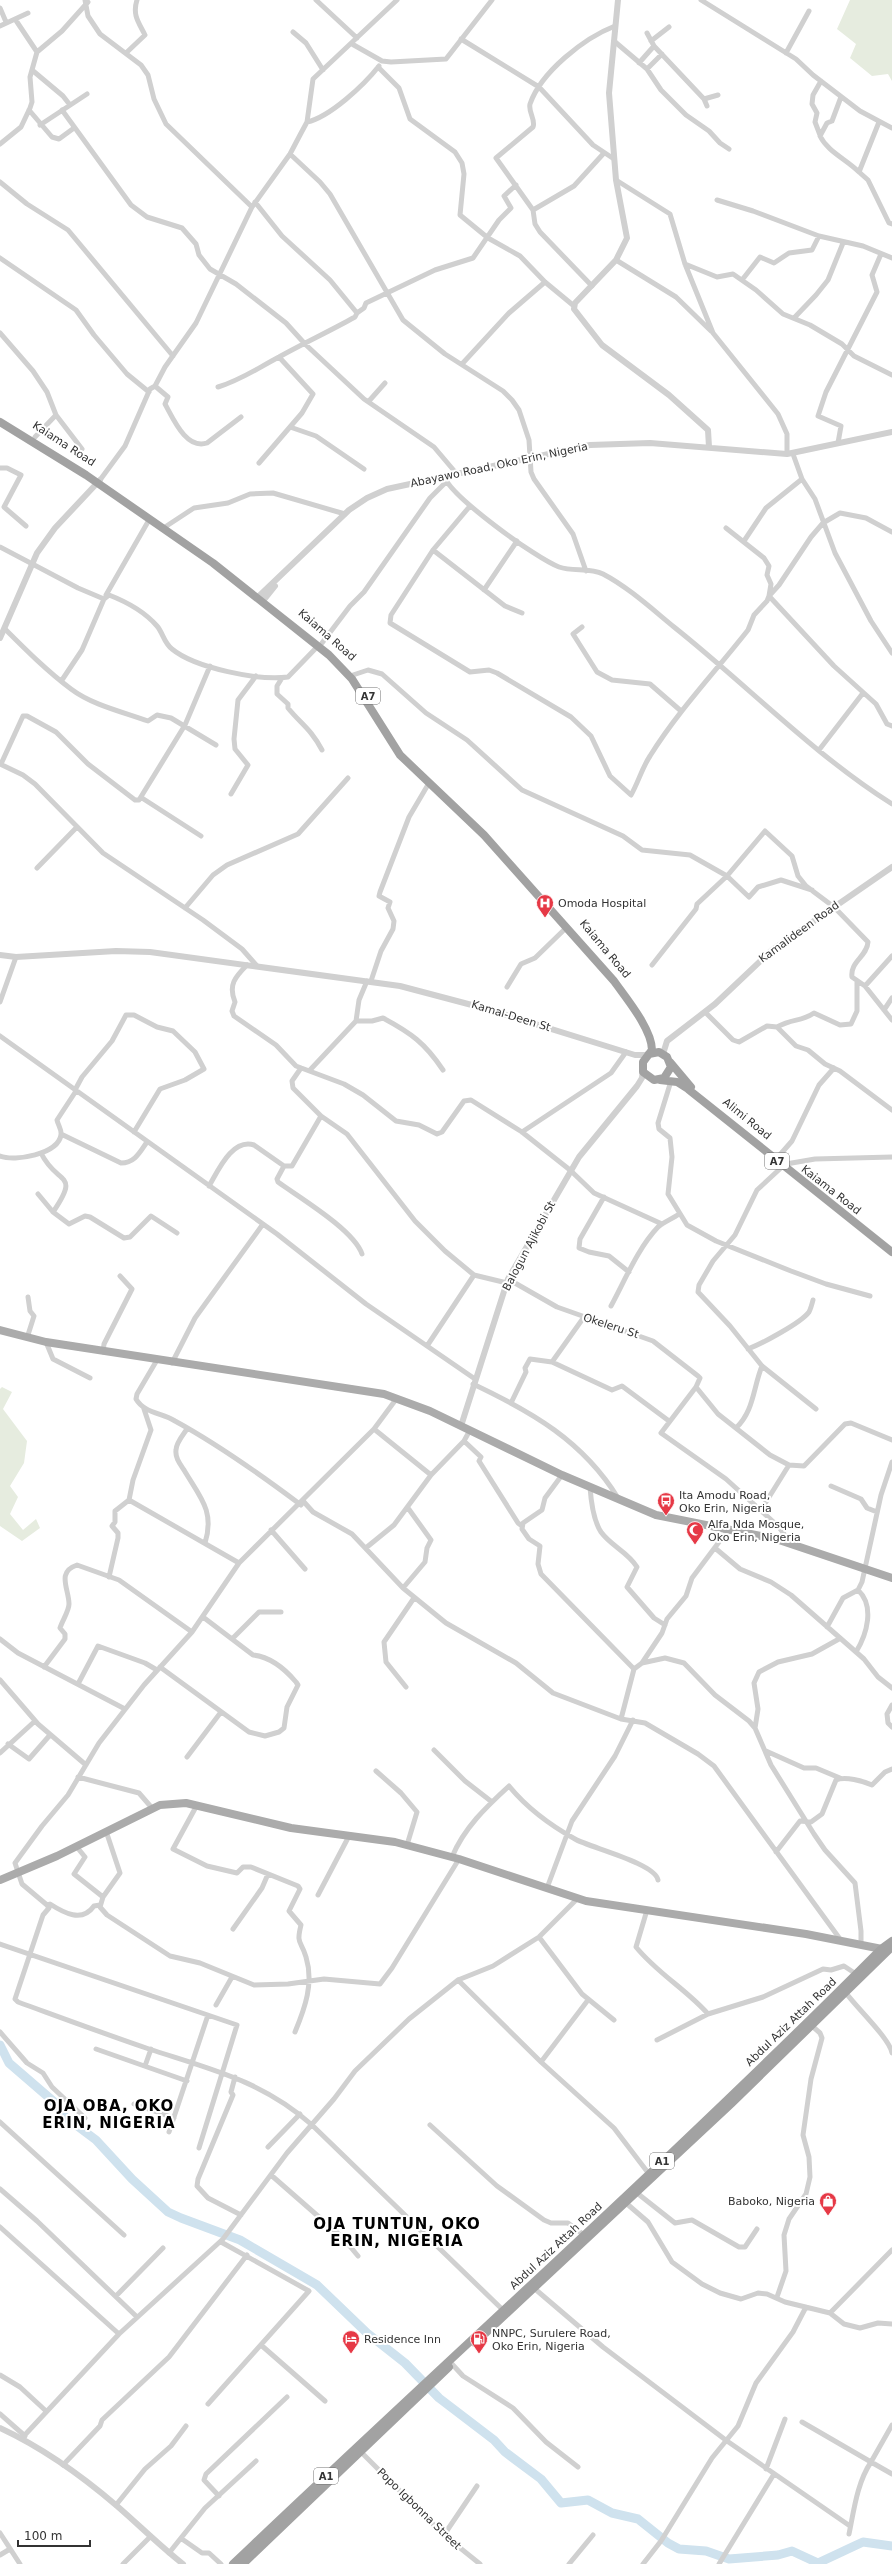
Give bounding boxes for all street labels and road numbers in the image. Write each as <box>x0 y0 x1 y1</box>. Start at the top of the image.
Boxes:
street label: Kaiama Road <box>30 419 98 469</box>
street label: Abayawo Road, Oko Erin, Nigeria <box>409 440 589 490</box>
street label: Kaiama Road <box>296 606 358 664</box>
road number: A7 <box>356 688 380 704</box>
street label: Kamalideen Road <box>756 899 842 965</box>
street label: Kaiama Road <box>577 917 633 981</box>
street label: Kamal-Deen St <box>470 998 553 1034</box>
street label: Alimi Road <box>720 1096 774 1142</box>
road number: A7 <box>765 1153 789 1169</box>
street label: Kaiama Road <box>799 1163 863 1217</box>
street label: Balogun Ajikobi St <box>500 1198 558 1293</box>
street label: Okeleru St <box>582 1311 641 1341</box>
street label: Abdul Aziz Attah Road <box>743 1975 839 2069</box>
road number: A1 <box>650 2153 674 2169</box>
street label: Abdul Aziz Attah Road <box>507 2200 605 2292</box>
street label: Popo Igbonna Street <box>374 2466 464 2553</box>
road number: A1 <box>314 2468 338 2484</box>

